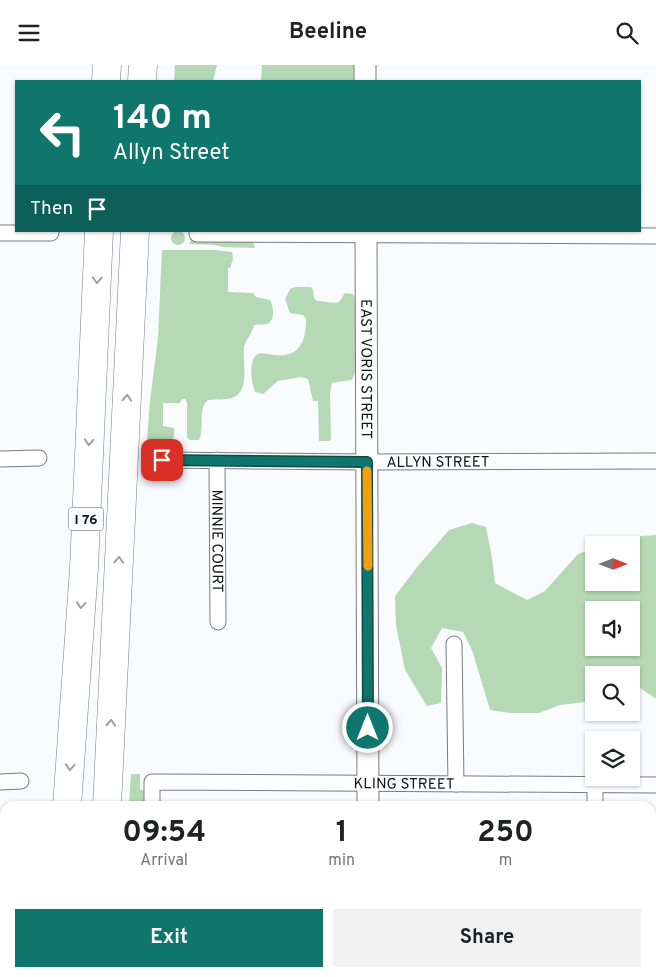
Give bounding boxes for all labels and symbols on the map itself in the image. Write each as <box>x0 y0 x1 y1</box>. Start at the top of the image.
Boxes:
one-way arrow <box>91 276 102 284</box>
street label: EAST VORIS STREET <box>355 299 375 439</box>
one-way arrow <box>121 394 132 402</box>
one-way arrow <box>84 439 95 447</box>
pin <box>141 439 183 481</box>
street label: ALLYN STREET <box>387 454 489 473</box>
street label: MINNIE COURT <box>206 489 226 593</box>
road number: I 76 <box>68 507 104 531</box>
north arrow <box>585 536 640 591</box>
one-way arrow <box>113 556 124 564</box>
one-way arrow <box>76 601 87 609</box>
position arrow <box>341 701 393 753</box>
one-way arrow <box>106 718 117 726</box>
one-way arrow <box>64 763 75 771</box>
street label: KLING STREET <box>353 775 455 795</box>

